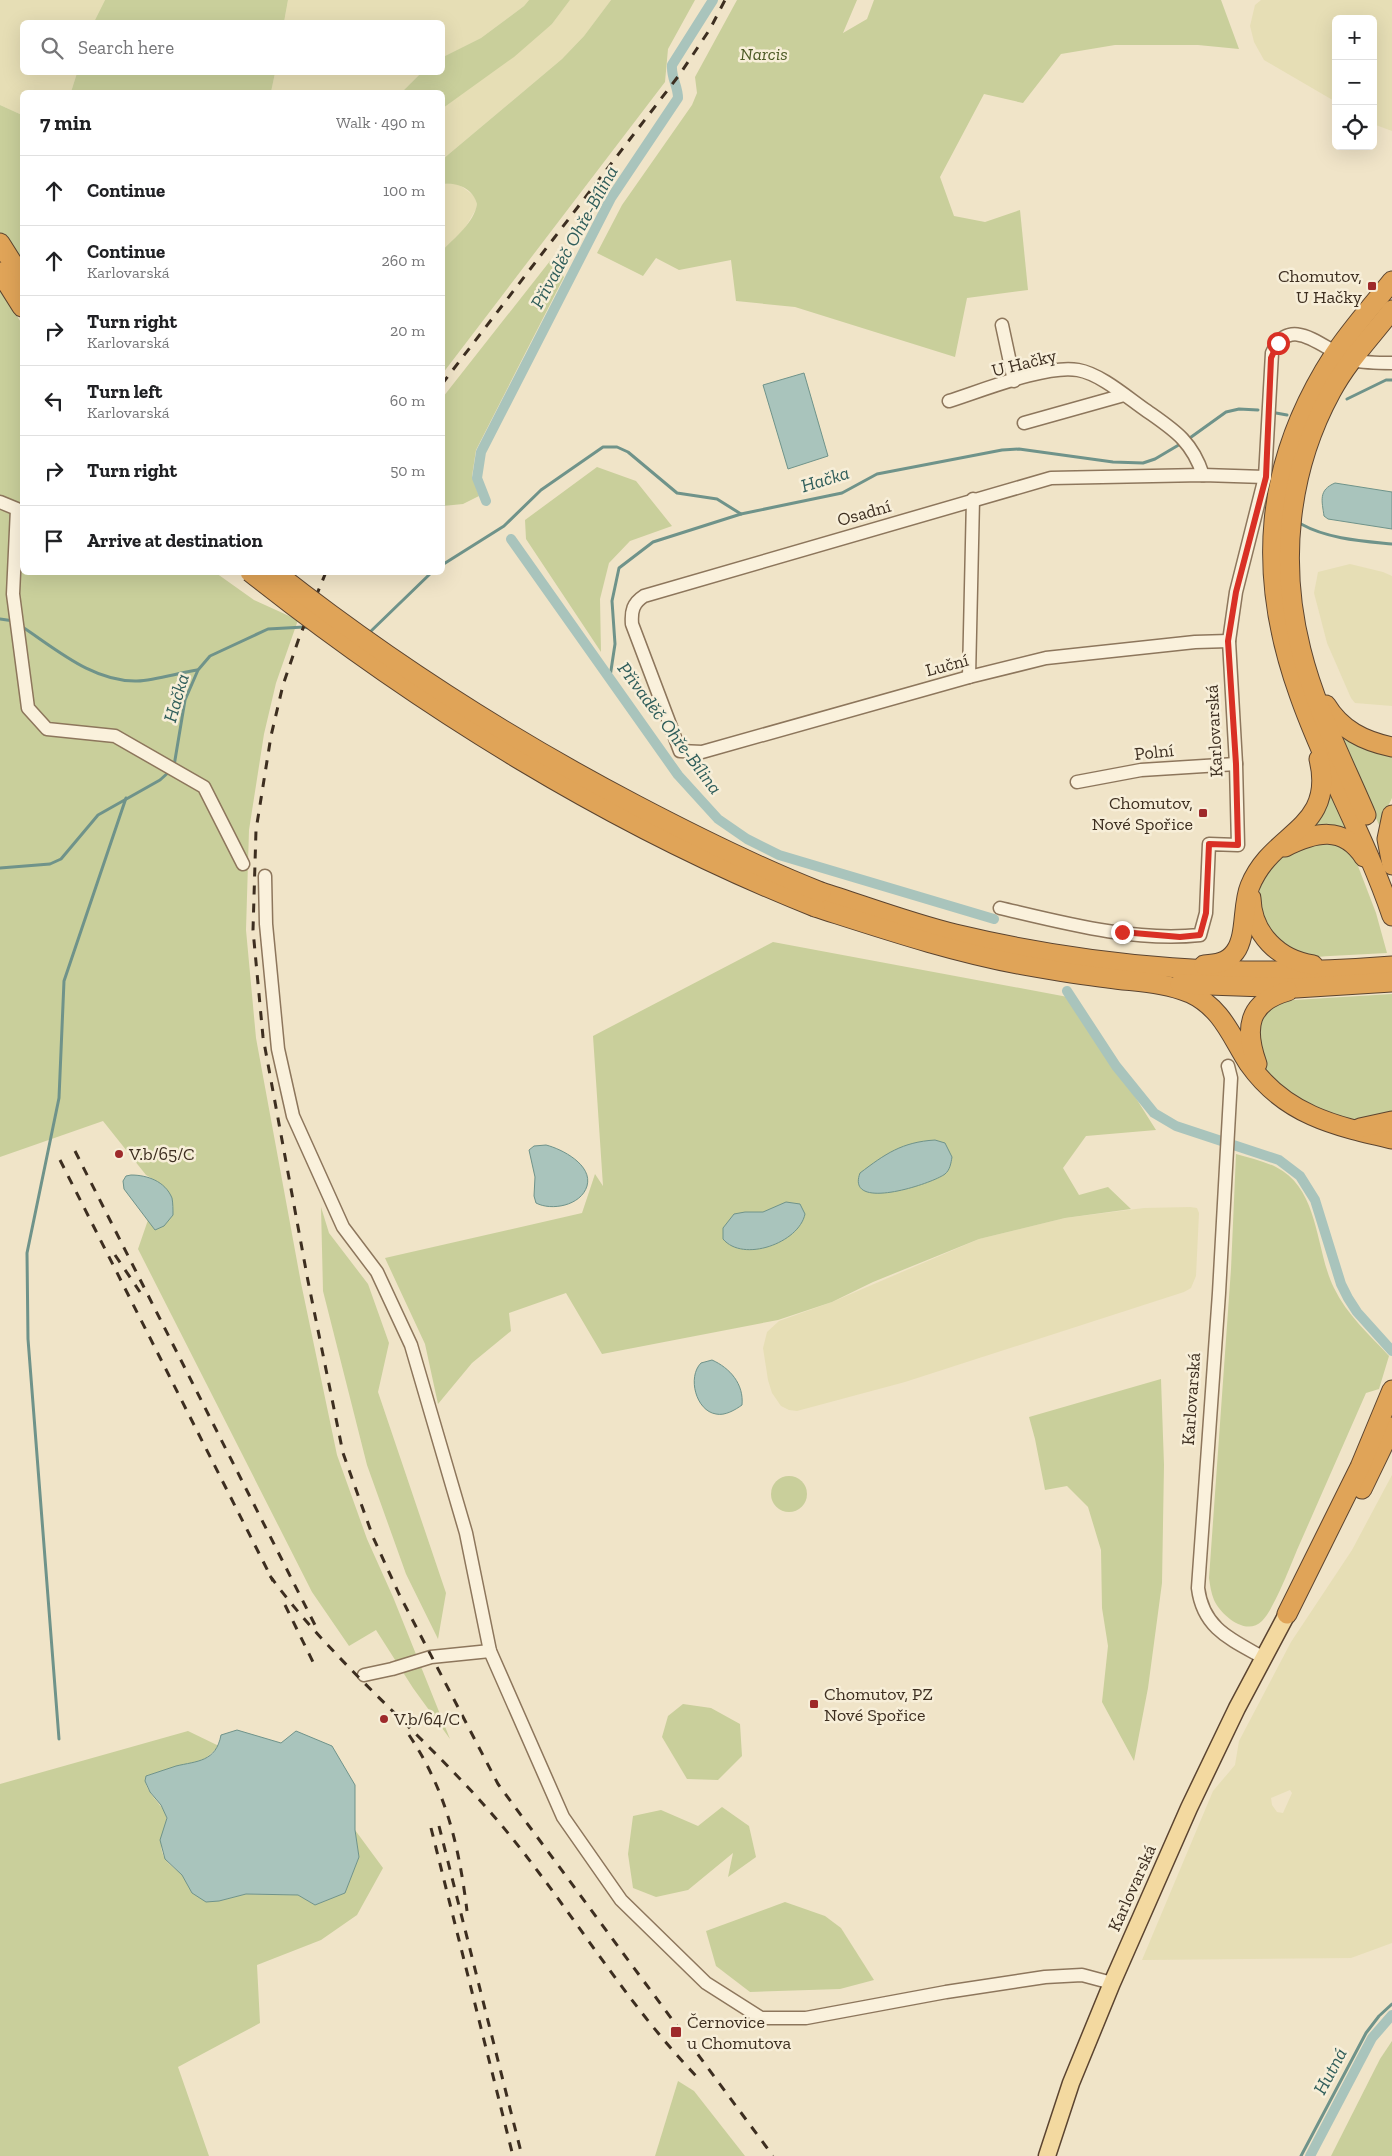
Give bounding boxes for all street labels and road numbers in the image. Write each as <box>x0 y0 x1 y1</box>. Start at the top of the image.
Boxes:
street label: U Hačky <box>989 344 1059 382</box>
street label: Osadní <box>835 495 893 531</box>
street label: Luční <box>923 649 971 681</box>
street label: Karlovarská <box>1201 684 1227 778</box>
street label: Polní <box>1133 739 1175 765</box>
street label: Karlovarská <box>1177 1352 1205 1446</box>
street label: Karlovarská <box>1103 1841 1161 1935</box>

